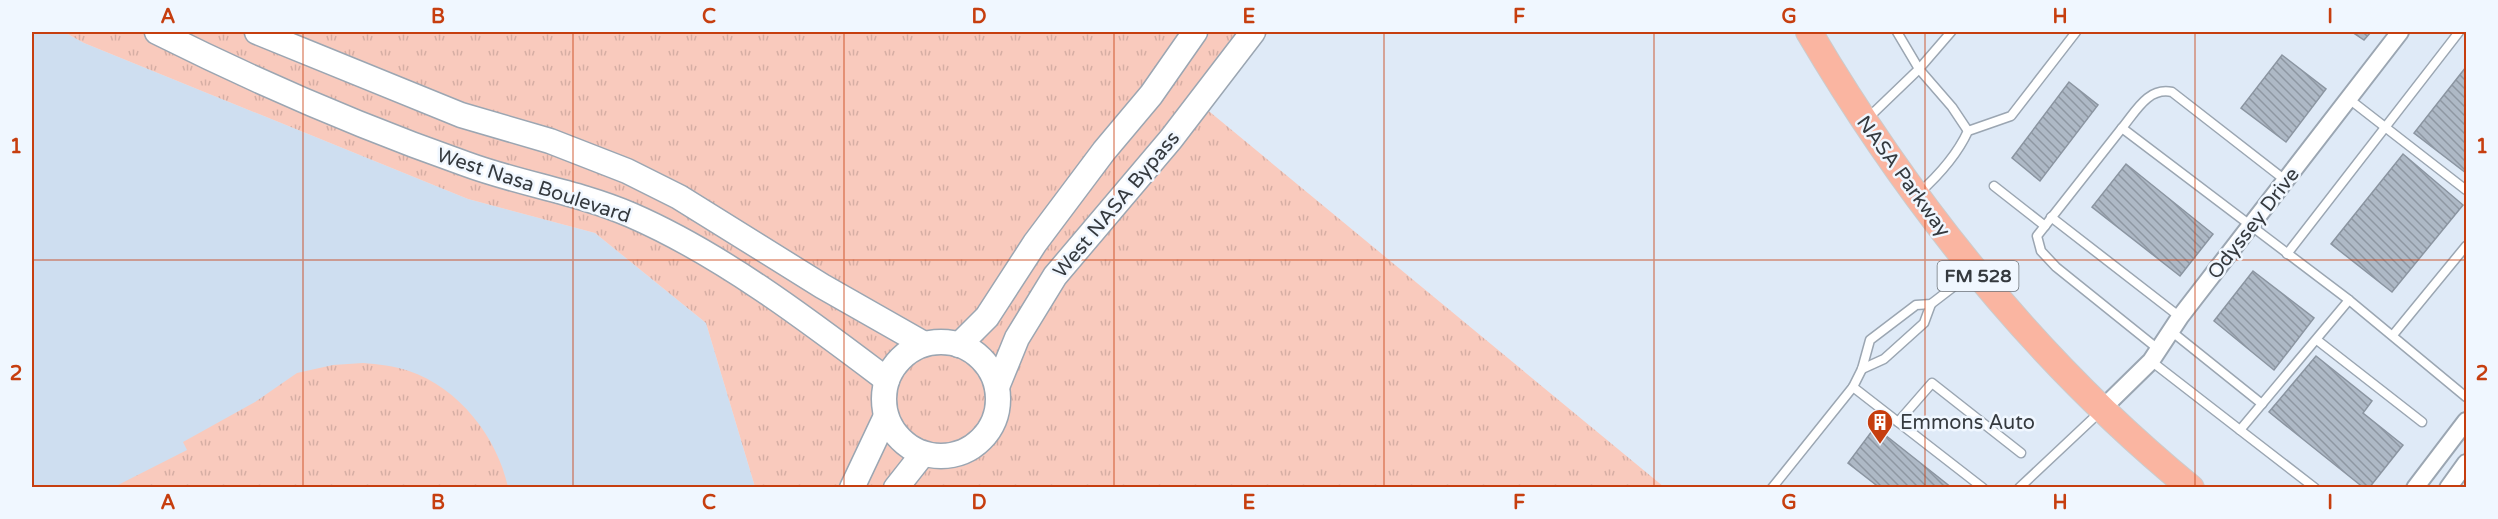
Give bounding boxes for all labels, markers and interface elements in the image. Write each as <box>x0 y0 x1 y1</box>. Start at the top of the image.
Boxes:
text: A <box>161 5 176 29</box>
text: B <box>431 5 445 29</box>
text: C <box>702 5 716 29</box>
text: D <box>971 5 987 29</box>
text: E <box>1243 5 1256 29</box>
text: F <box>1513 5 1525 29</box>
text: G <box>1781 5 1797 29</box>
text: H <box>2052 5 2068 29</box>
text: I <box>2327 5 2333 29</box>
street label: NASA Parkway <box>1851 111 1955 242</box>
street label: West NASA Bypass <box>1048 127 1185 283</box>
text: 1 <box>10 135 22 159</box>
text: 1 <box>2476 135 2488 159</box>
street label: West Nasa Boulevard <box>434 143 634 229</box>
street label: Odyssey Drive <box>2203 163 2305 284</box>
road number: FM 528 <box>1938 261 2018 291</box>
text: 2 <box>10 362 22 386</box>
text: 2 <box>2476 362 2488 386</box>
building icon: Emmons Auto <box>1865 407 1895 445</box>
place label: Emmons Auto <box>1900 411 2035 435</box>
text: A <box>161 491 176 515</box>
text: B <box>431 491 445 515</box>
text: C <box>702 491 716 515</box>
text: D <box>971 491 987 515</box>
text: E <box>1243 491 1256 515</box>
text: F <box>1513 491 1525 515</box>
text: G <box>1781 491 1797 515</box>
text: H <box>2052 491 2068 515</box>
text: I <box>2327 491 2333 515</box>

